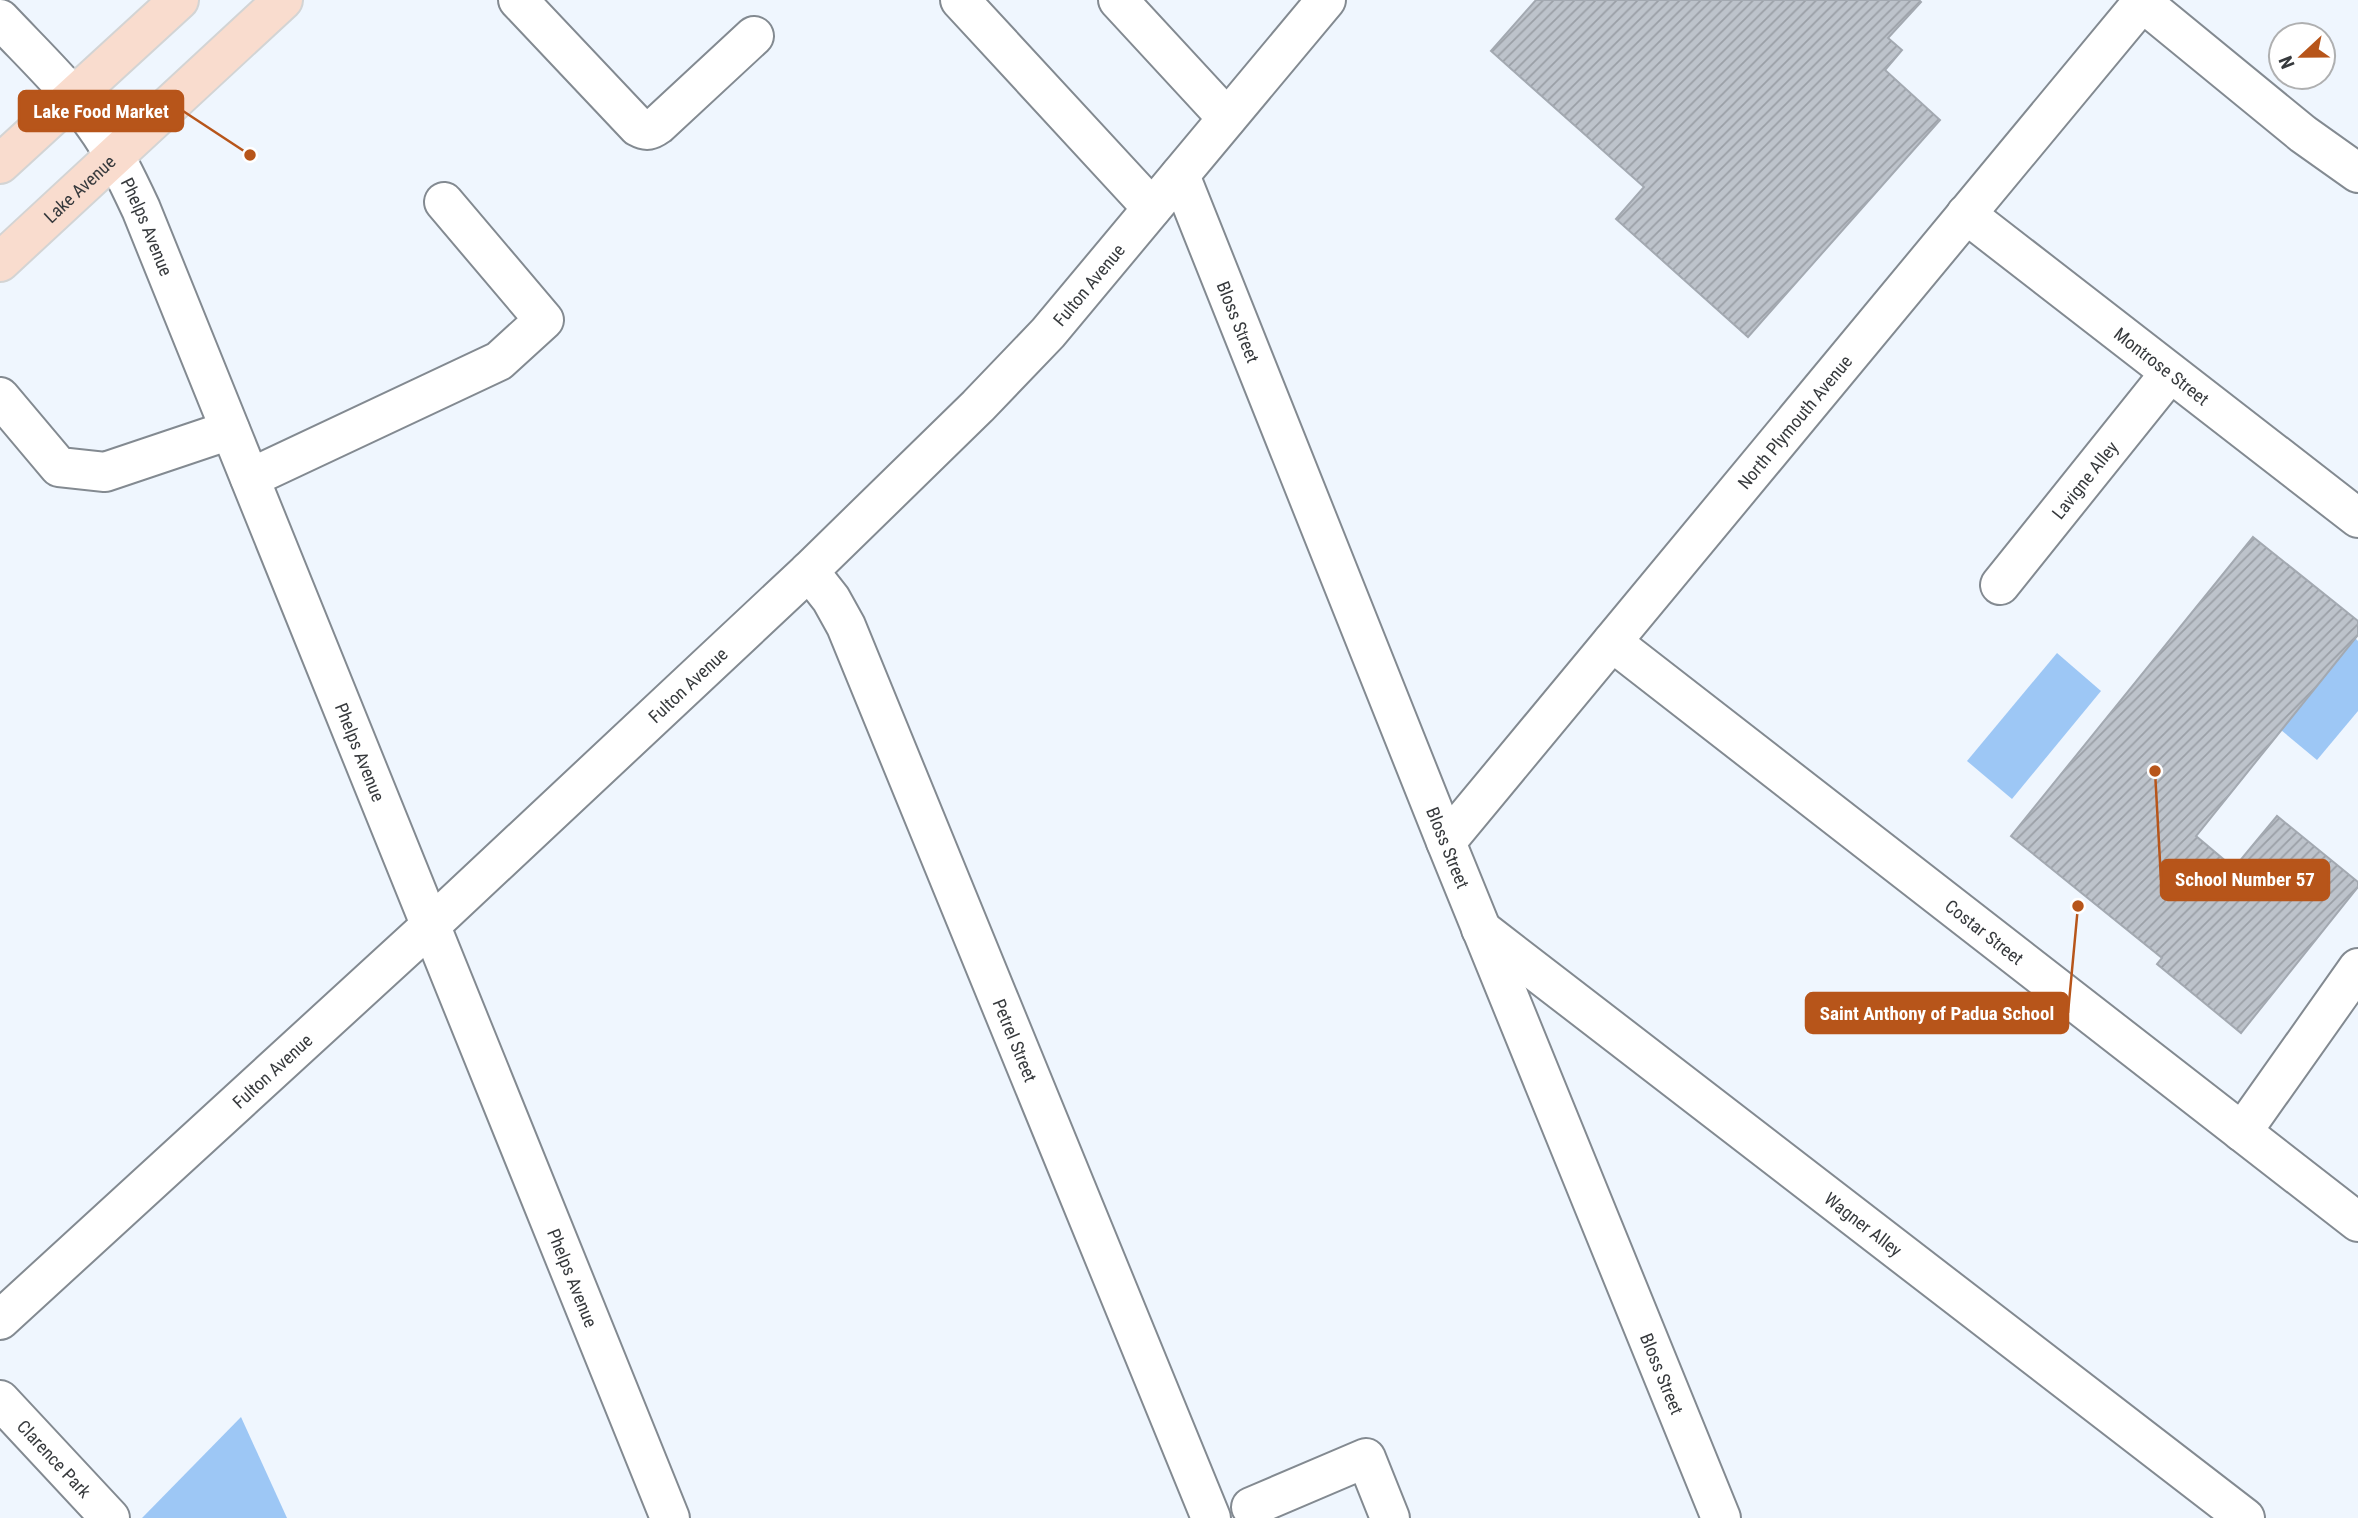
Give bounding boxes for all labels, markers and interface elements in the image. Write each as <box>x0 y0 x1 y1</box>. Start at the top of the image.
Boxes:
north arrow <box>2267 21 2337 91</box>
text: N <box>2274 52 2300 72</box>
callout: Lake Food Market <box>19 91 183 131</box>
text: Lake Food Market <box>33 100 169 123</box>
street label: Lake Avenue <box>39 151 119 227</box>
street label: Phelps Avenue <box>117 174 177 279</box>
street label: Fulton Avenue <box>1048 239 1129 330</box>
street label: Bloss Street <box>1213 278 1264 365</box>
street label: Montrose Street <box>2110 323 2213 409</box>
street label: North Plymouth Avenue <box>1733 351 1856 493</box>
street label: Lavigne Alley <box>2047 436 2122 523</box>
street label: Fulton Avenue <box>644 643 731 727</box>
street label: Phelps Avenue <box>331 700 390 804</box>
street label: Bloss Street <box>1423 804 1474 891</box>
callout: School Number 57 <box>2161 860 2329 900</box>
text: School Number 57 <box>2175 868 2315 891</box>
street label: Costar Street <box>1941 895 2028 969</box>
callout: Saint Anthony of Padua School <box>1806 993 2068 1033</box>
street label: Petrel Street <box>989 996 1042 1085</box>
text: Saint Anthony of Padua School <box>1820 1002 2054 1025</box>
street label: Fulton Avenue <box>228 1029 316 1112</box>
street label: Wagner Alley <box>1821 1187 1907 1261</box>
street label: Phelps Avenue <box>544 1225 602 1330</box>
street label: Bloss Street <box>1636 1330 1688 1417</box>
street label: Clarence Park <box>13 1415 96 1502</box>

